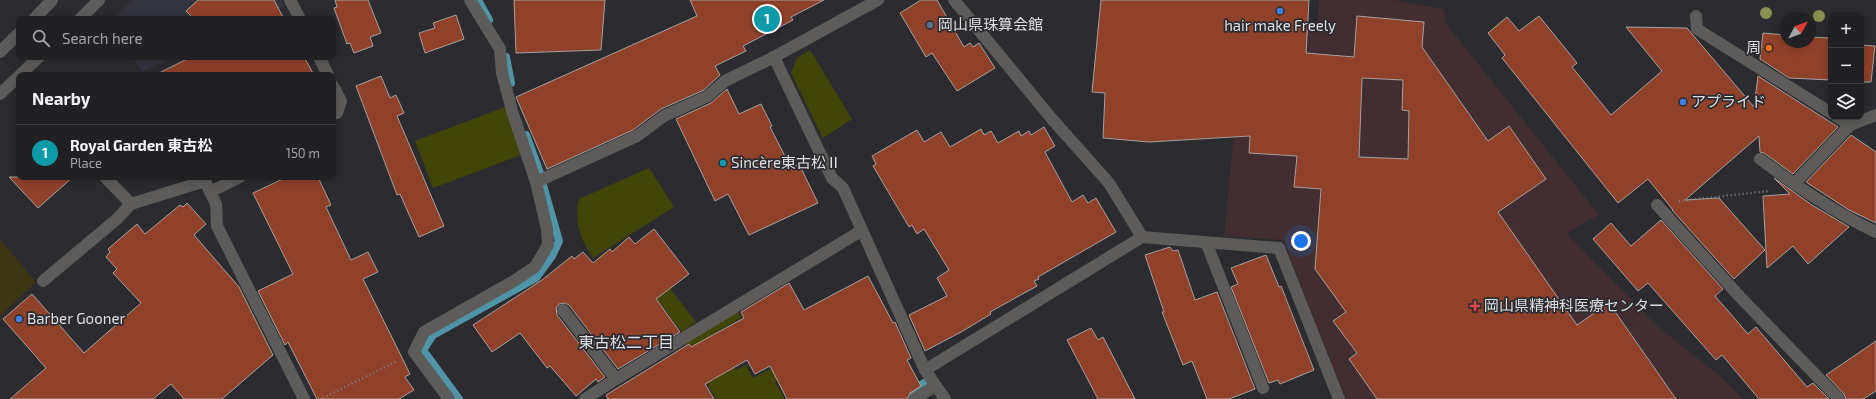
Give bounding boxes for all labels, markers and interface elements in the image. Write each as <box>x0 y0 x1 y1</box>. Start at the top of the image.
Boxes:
pin: 1 <box>754 4 780 34</box>
marker: hair make Freely <box>1275 6 1285 16</box>
north arrow <box>1780 12 1816 48</box>
map controls <box>1828 12 1864 120</box>
button: + <box>1828 12 1864 48</box>
place label: 岡山県珠算会館 <box>938 15 1043 33</box>
search box <box>16 16 336 60</box>
place label: hair make Freely <box>1224 16 1336 34</box>
marker: 岡山県珠算会館 <box>925 20 935 30</box>
icon: search <box>30 27 52 49</box>
text: Search here <box>62 29 143 47</box>
place label: 周 <box>1746 38 1761 56</box>
marker: 周 <box>1764 43 1774 53</box>
button: − <box>1828 48 1864 84</box>
button: layers <box>1828 84 1864 120</box>
text: Nearby <box>32 88 90 108</box>
place label: アプライド <box>1691 92 1766 110</box>
marker: アプライド <box>1678 97 1688 107</box>
text: Royal Garden 東古松 <box>70 136 212 154</box>
text: 1 <box>42 145 48 161</box>
text: 150 m <box>286 145 320 161</box>
place label: Sincère東古松Ⅱ <box>731 153 841 171</box>
text: Place <box>70 155 102 171</box>
marker: Sincère東古松Ⅱ <box>718 158 728 168</box>
your location <box>1291 231 1311 251</box>
place label: 岡山県精神科医療センター <box>1484 296 1664 314</box>
marker: 岡山県精神科医療センター <box>1469 300 1481 312</box>
place label: Barber Gooner <box>27 309 125 327</box>
marker: Barber Gooner <box>14 314 24 324</box>
district label: 東古松二丁目 <box>578 332 674 351</box>

